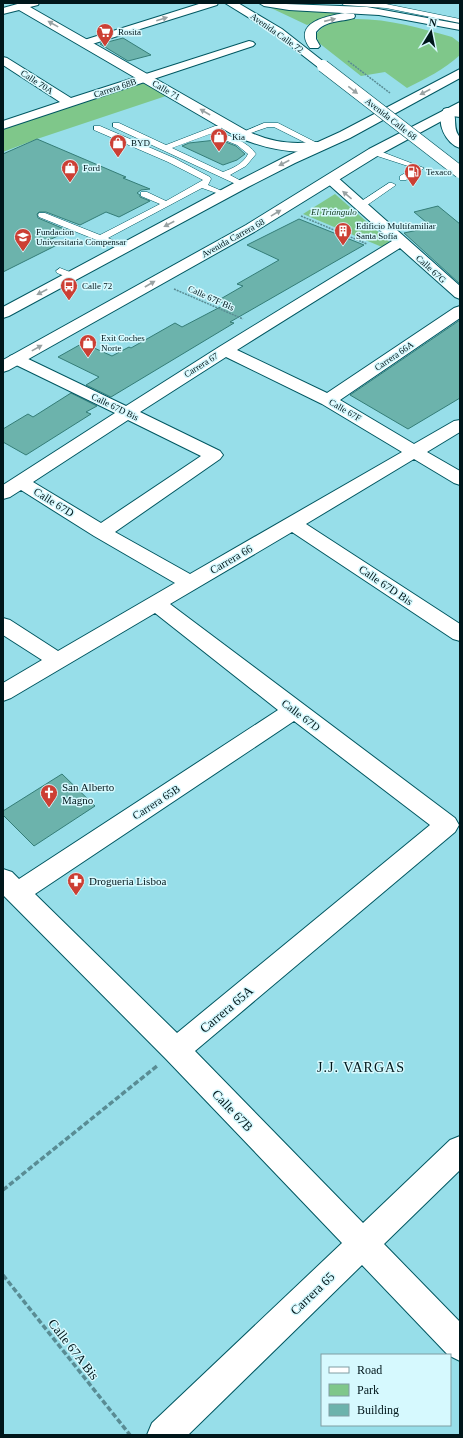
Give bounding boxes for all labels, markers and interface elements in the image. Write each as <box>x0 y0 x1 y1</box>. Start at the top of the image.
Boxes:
street label: Avenida Calle 72 <box>249 11 305 55</box>
north arrow <box>411 12 451 52</box>
one-way arrow <box>156 16 168 22</box>
one-way arrow <box>324 16 336 22</box>
text: N <box>428 16 438 29</box>
one-way arrow <box>47 21 58 28</box>
supermarket icon: Rosita <box>95 22 115 47</box>
place label: Rosita <box>118 27 141 37</box>
street label: Calle 70A <box>19 68 56 96</box>
street label: Carrera 68B <box>92 76 138 100</box>
street label: Calle 71 <box>150 78 182 102</box>
one-way arrow <box>348 85 359 94</box>
one-way arrow <box>420 88 431 95</box>
street label: Avenida Calle 68 <box>363 96 419 142</box>
one-way arrow <box>199 109 211 116</box>
shop icon: Kia <box>209 127 229 152</box>
place label: Kia <box>232 132 245 142</box>
shop icon: BYD <box>108 133 128 158</box>
place label: BYD <box>131 138 151 148</box>
shop icon: Ford <box>60 158 80 183</box>
one-way arrow <box>278 160 290 166</box>
fuel station icon: Texaco <box>403 162 423 187</box>
place label: Ford <box>83 163 101 173</box>
place label: Texaco <box>426 167 452 177</box>
one-way arrow <box>341 190 352 199</box>
park label: El Triángulo <box>310 207 357 217</box>
one-way arrow <box>270 210 282 217</box>
street label: Avenida Carrera 68 <box>200 216 267 259</box>
one-way arrow <box>163 220 175 227</box>
building icon: Edificio Multifamiliar Santa Sofía <box>333 221 353 246</box>
place label: Edificio Multifamiliar Santa Sofía <box>356 221 436 241</box>
school or university icon: Fundacion Universitaria Compensar <box>13 227 33 252</box>
place label: Fundacion Universitaria Compensar <box>36 227 126 247</box>
street label: Calle 67G <box>414 253 448 285</box>
bus stop icon: Calle 72 <box>59 276 79 301</box>
one-way arrow <box>144 280 156 287</box>
place label: Calle 72 <box>82 281 112 291</box>
street label: Calle 67F Bis <box>186 283 236 313</box>
one-way arrow <box>36 289 48 295</box>
shop icon: Exit Coches Norte <box>78 333 98 358</box>
place label: Exit Coches Norte <box>101 333 145 353</box>
street label: Carrera 66A <box>373 339 416 373</box>
one-way arrow <box>31 344 43 351</box>
street label: Carrera 67 <box>182 350 220 379</box>
street label: Calle 67D Bis <box>90 391 141 423</box>
street label: Calle 67F <box>327 397 363 423</box>
street label: Calle 67D <box>32 485 76 519</box>
street label: Carrera 66 <box>208 542 255 576</box>
street label: Calle 67D Bis <box>357 563 415 607</box>
street label: Calle 67D <box>279 697 323 733</box>
place label: San Alberto Magno <box>62 781 115 806</box>
street label: Carrera 65B <box>130 782 182 822</box>
church icon: San Alberto Magno <box>39 783 59 808</box>
pharmacy icon: Drogueria Lisboa <box>66 871 86 896</box>
place label: Drogueria Lisboa <box>89 875 166 887</box>
street label: Carrera 65A <box>197 982 256 1036</box>
district label: J.J. VARGAS <box>317 1060 405 1075</box>
street label: Calle 67B <box>209 1086 256 1135</box>
street label: Carrera 65 <box>287 1269 337 1318</box>
street label: Calle 67A Bis <box>45 1316 102 1383</box>
legend <box>321 1354 451 1426</box>
text: Road <box>357 1363 382 1377</box>
text: Park <box>357 1383 379 1397</box>
text: Building <box>357 1403 399 1417</box>

